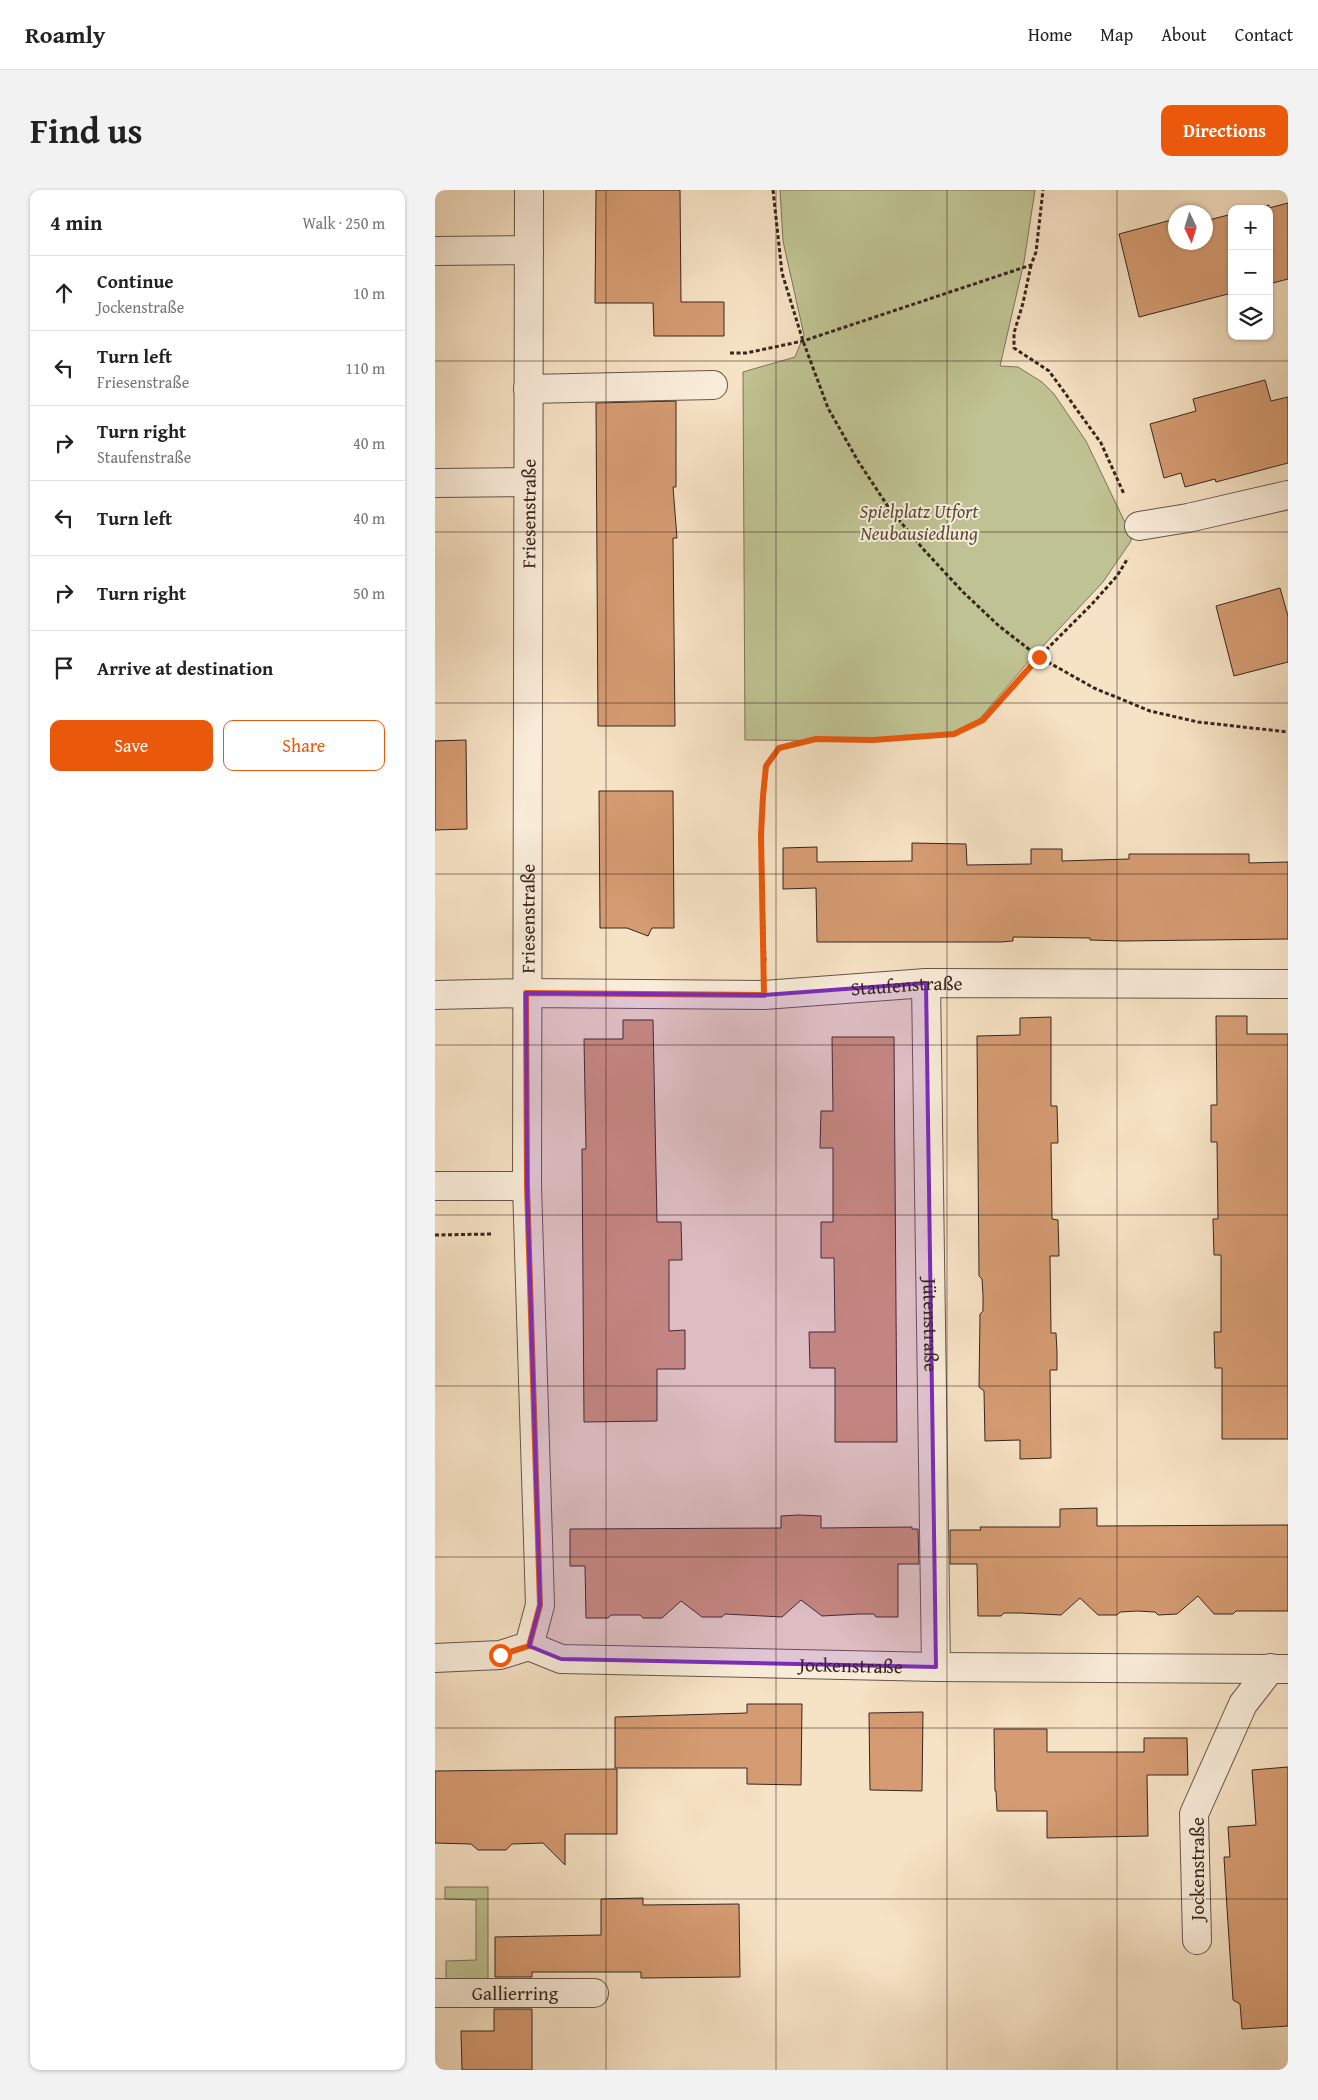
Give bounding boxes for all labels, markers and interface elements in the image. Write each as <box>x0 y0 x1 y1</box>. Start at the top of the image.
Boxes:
text: Roamly <box>25 17 105 52</box>
text: Home <box>1028 21 1072 48</box>
text: Map <box>1100 21 1133 48</box>
text: About <box>1161 21 1207 48</box>
text: Contact <box>1235 21 1293 48</box>
text: Find us <box>30 105 143 156</box>
button: Directions <box>1161 105 1288 156</box>
north arrow <box>1168 205 1213 250</box>
map controls <box>1228 205 1273 340</box>
button: + <box>1228 205 1273 250</box>
text: 4 min <box>50 207 102 238</box>
text: Walk · 250 m <box>302 211 385 235</box>
button: − <box>1228 250 1273 295</box>
text: Continue <box>97 267 174 295</box>
icon: ahead <box>50 279 78 307</box>
text: 10 m <box>353 281 385 305</box>
text: Jockenstraße <box>97 295 184 319</box>
button: layers <box>1228 295 1273 340</box>
text: Turn left <box>97 342 172 370</box>
icon: left <box>50 354 78 382</box>
text: 110 m <box>345 356 385 380</box>
text: Friesenstraße <box>97 370 189 394</box>
text: Turn right <box>97 417 186 445</box>
icon: right <box>50 429 78 457</box>
text: 40 m <box>353 431 385 455</box>
text: Staufenstraße <box>97 445 191 469</box>
street label: Friesenstraße <box>514 459 542 568</box>
park label: Spielplatz Utfort Neubausiedlung <box>859 497 979 547</box>
icon: left <box>50 504 78 532</box>
text: Turn left <box>97 504 172 532</box>
text: 40 m <box>353 506 385 530</box>
icon: right <box>50 579 78 607</box>
text: Turn right <box>97 579 186 607</box>
text: 50 m <box>353 581 385 605</box>
route end <box>1028 646 1051 669</box>
icon: arrive <box>50 654 78 682</box>
text: Arrive at destination <box>97 654 273 682</box>
button: Save <box>50 720 213 771</box>
button: Share <box>223 720 385 771</box>
street label: Friesenstraße <box>513 864 542 973</box>
street label: Staufenstraße <box>850 969 963 1003</box>
street label: Jütenstraße <box>916 1276 946 1372</box>
route start <box>489 1644 512 1667</box>
street label: Jockenstraße <box>797 1650 903 1680</box>
street label: Jockenstraße <box>1183 1817 1211 1923</box>
street label: Gallierring <box>472 1979 559 2007</box>

